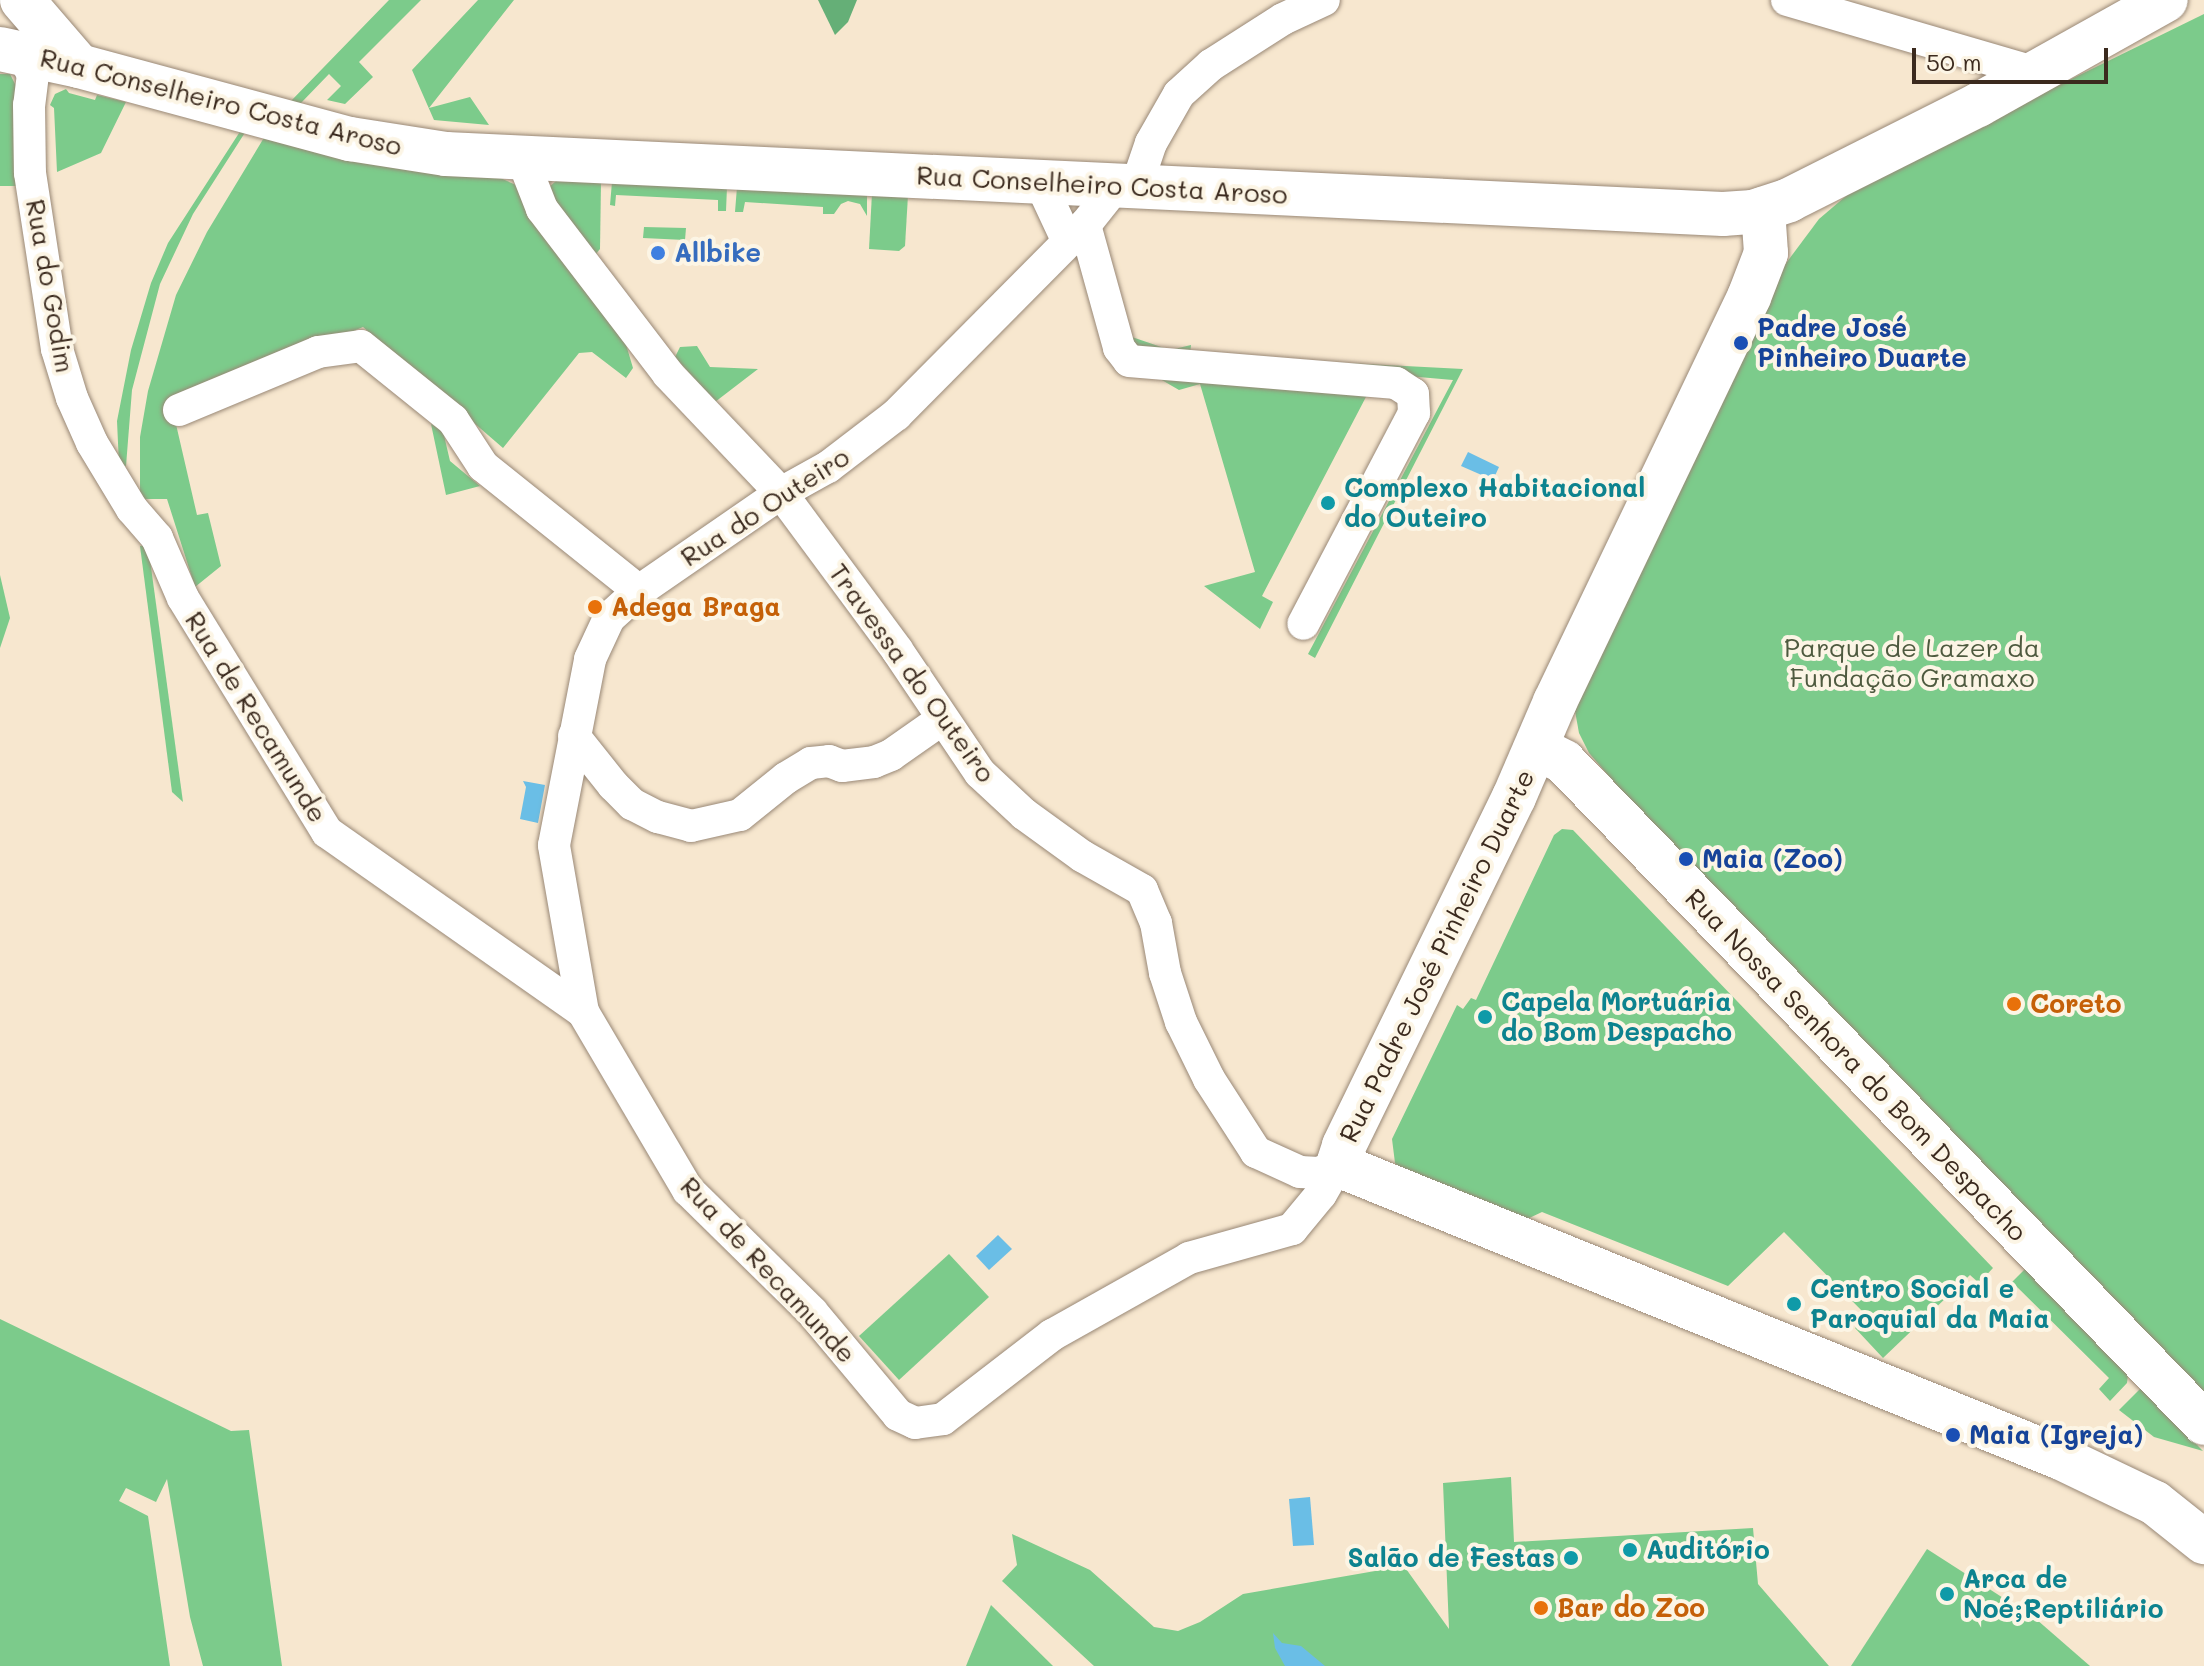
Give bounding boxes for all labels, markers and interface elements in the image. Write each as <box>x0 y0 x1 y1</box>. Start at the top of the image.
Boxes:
scale bar <box>1916 32 2112 82</box>
street label: Rua Conselheiro Costa Aroso <box>37 42 405 162</box>
text: 50 m <box>1926 46 1982 77</box>
street label: Rua Conselheiro Costa Aroso <box>916 160 1288 210</box>
street label: Rua do Godim <box>19 197 81 375</box>
place label: Allbike <box>674 237 761 269</box>
marker: Allbike <box>649 244 667 262</box>
place label: Padre José Pinheiro Duarte <box>1757 312 1967 374</box>
marker: Padre José Pinheiro Duarte <box>1732 334 1750 352</box>
street label: Rua do Outeiro <box>675 441 855 573</box>
place label: Complexo Habitacional do Outeiro <box>1344 472 1645 534</box>
marker: Complexo Habitacional do Outeiro <box>1319 494 1337 512</box>
street label: Travessa do Outeiro <box>822 558 1002 788</box>
place label: Adega Braga <box>611 591 780 623</box>
marker: Adega Braga <box>586 598 604 616</box>
street label: Rua de Recamunde <box>179 606 333 828</box>
park label: Parque de Lazer da Fundação Gramaxo <box>1784 632 2040 694</box>
street label: Rua Padre José Pinheiro Duarte <box>1333 765 1541 1147</box>
place label: Maia (Zoo) <box>1702 843 1843 875</box>
marker: Maia (Zoo) <box>1677 850 1695 868</box>
street label: Rua Nossa Senhora do Bom Despacho <box>1679 882 2033 1248</box>
place label: Capela Mortuária do Bom Despacho <box>1501 986 1732 1048</box>
place label: Coreto <box>2030 988 2121 1020</box>
marker: Coreto <box>2005 995 2023 1013</box>
marker: Capela Mortuária do Bom Despacho <box>1476 1008 1494 1026</box>
street label: Rua de Recamunde <box>674 1171 862 1369</box>
place label: Centro Social e Paroquial da Maia <box>1810 1273 2049 1334</box>
marker: Centro Social e Paroquial da Maia <box>1785 1295 1803 1313</box>
place label: Maia (Igreja) <box>1969 1419 2143 1451</box>
marker: Maia (Igreja) <box>1944 1426 1962 1444</box>
place label: Auditório <box>1646 1534 1770 1566</box>
marker: Auditório <box>1621 1541 1639 1559</box>
place label: Salão de Festas <box>1347 1542 1555 1574</box>
marker: Salão de Festas <box>1562 1549 1580 1567</box>
place label: Arca de Noé;Reptiliário <box>1963 1563 2164 1624</box>
marker: Arca de Noé;Reptiliário <box>1938 1585 1956 1603</box>
place label: Bar do Zoo <box>1557 1592 1705 1624</box>
marker: Bar do Zoo <box>1532 1599 1550 1617</box>

